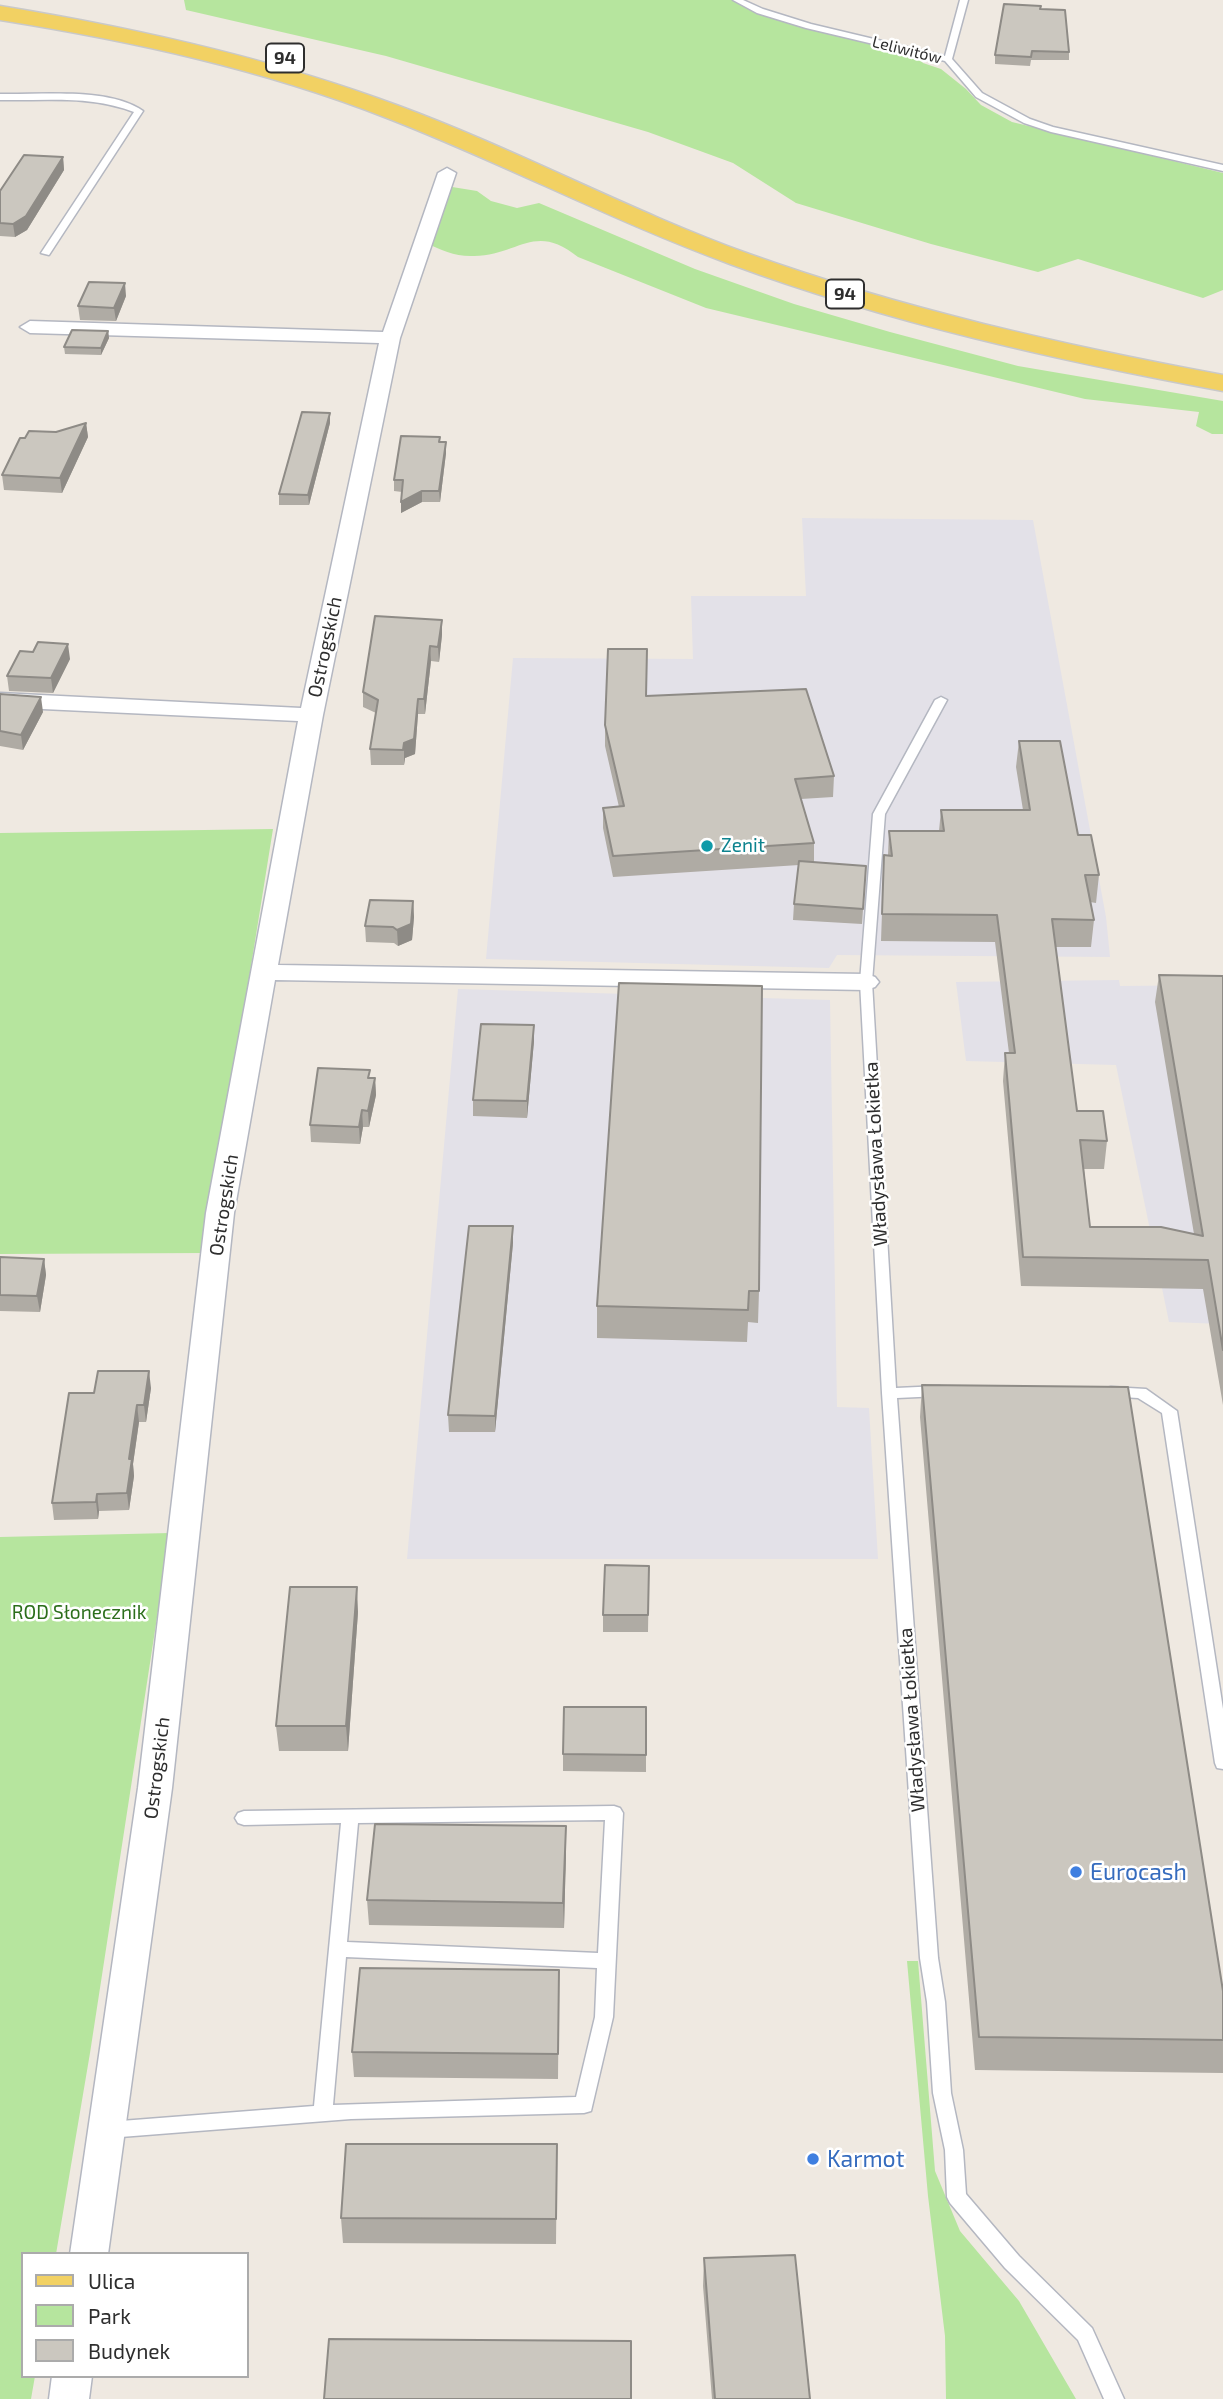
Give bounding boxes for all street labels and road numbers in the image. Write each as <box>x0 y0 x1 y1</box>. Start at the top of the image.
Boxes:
street label: Leliwitów <box>870 32 944 68</box>
road number: 94 <box>266 44 304 72</box>
road number: 94 <box>826 280 864 308</box>
street label: Ostrogskich <box>303 594 347 700</box>
street label: Władysława Łokietka <box>860 1061 892 1247</box>
street label: Ostrogskich <box>205 1152 243 1258</box>
street label: Władysława Łokietka <box>894 1627 930 1813</box>
street label: Ostrogskich <box>139 1716 175 1820</box>

